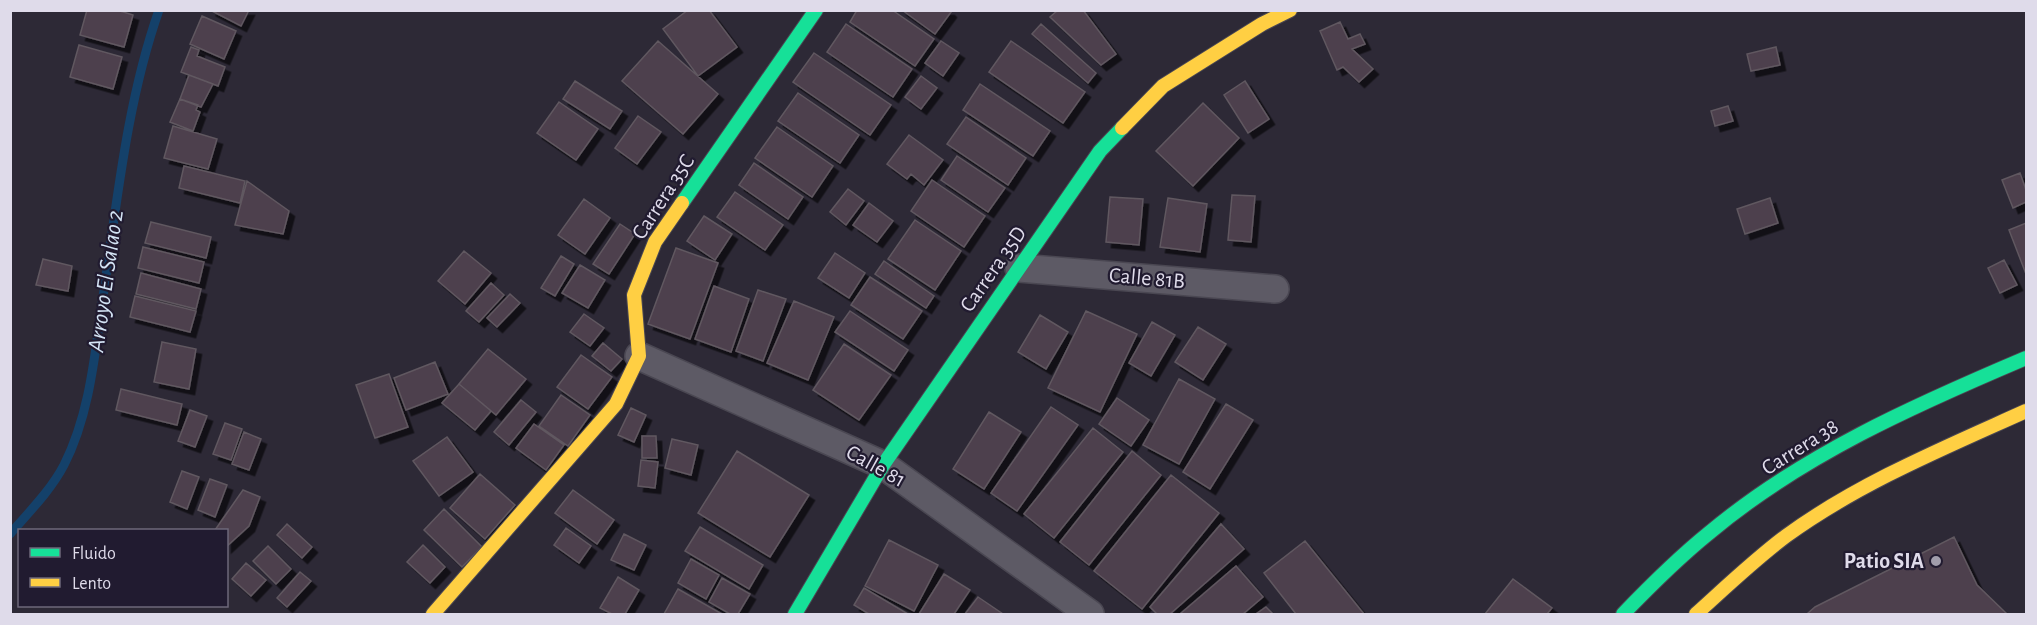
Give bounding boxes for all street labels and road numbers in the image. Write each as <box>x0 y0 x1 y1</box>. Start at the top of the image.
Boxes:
street label: Carrera 35C <box>628 151 698 243</box>
street label: Carrera 35D <box>956 222 1030 316</box>
street label: Calle 81B <box>1108 264 1186 292</box>
street label: Carrera 38 <box>1758 415 1842 479</box>
street label: Calle 81 <box>843 441 909 491</box>

